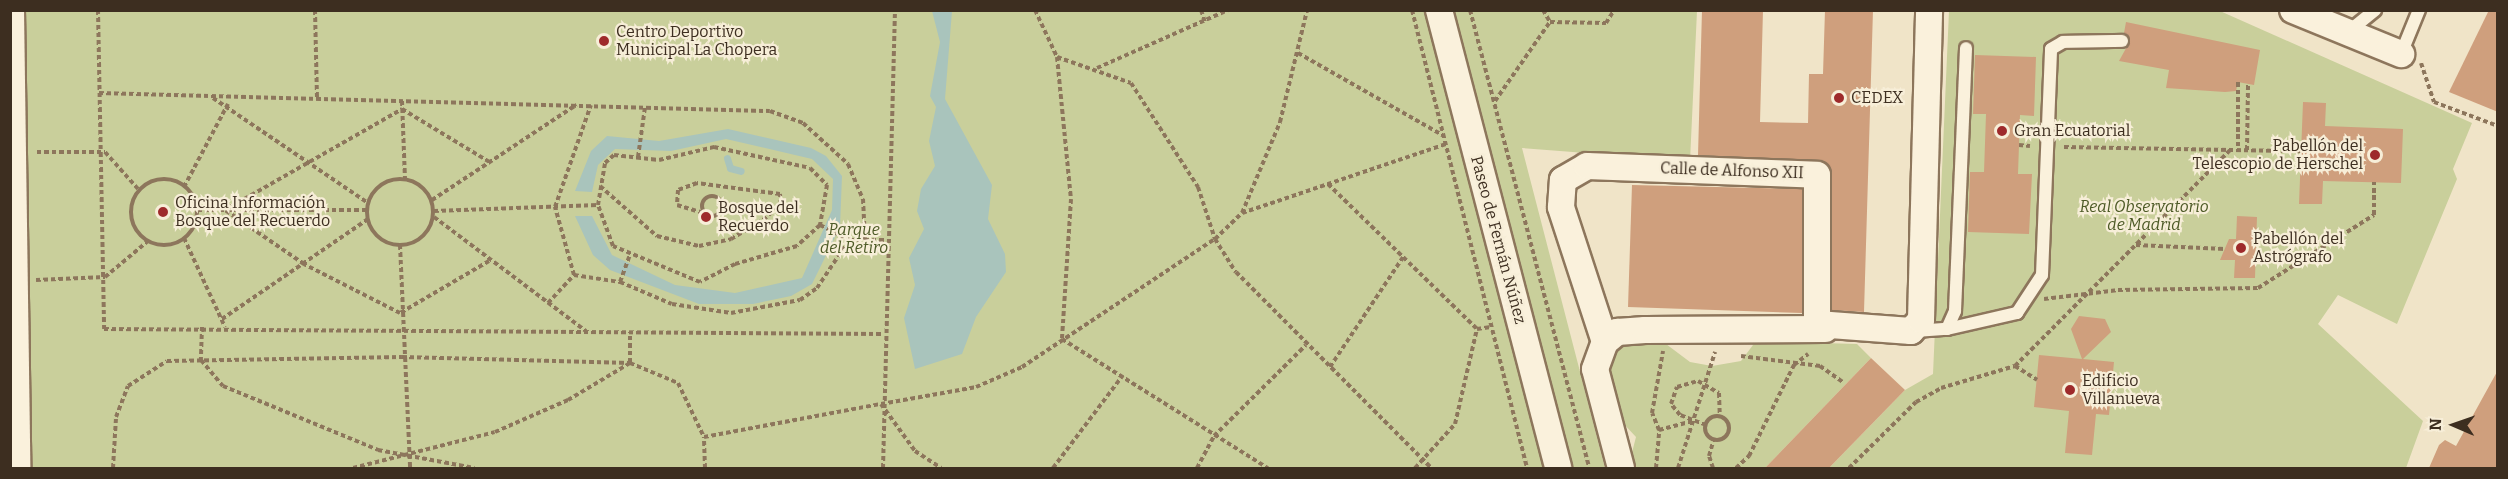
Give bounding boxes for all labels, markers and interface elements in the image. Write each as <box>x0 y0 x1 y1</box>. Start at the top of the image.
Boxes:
place label: Centro Deportivo Municipal La Chopera <box>616 22 777 60</box>
marker: Centro Deportivo Municipal La Chopera <box>597 34 611 48</box>
place label: CEDEX <box>1851 88 1903 108</box>
marker: CEDEX <box>1832 91 1846 105</box>
place label: Gran Ecuatorial <box>2014 121 2130 141</box>
marker: Gran Ecuatorial <box>1995 124 2009 138</box>
place label: Pabellón del Telescopio de Herschel <box>2192 136 2363 174</box>
marker: Pabellón del Telescopio de Herschel <box>2368 148 2382 162</box>
street label: Paseo de Fernán Núñez <box>1466 154 1530 326</box>
street label: Calle de Alfonso XII <box>1660 159 1804 183</box>
place label: Oficina Información Bosque del Recuerdo <box>175 193 330 231</box>
park label: Real Observatorio de Madrid <box>2079 197 2209 235</box>
place label: Bosque del Recuerdo <box>718 198 799 236</box>
marker: Oficina Información Bosque del Recuerdo <box>156 205 170 219</box>
marker: Bosque del Recuerdo <box>699 210 713 224</box>
park label: Parque del Retiro <box>820 220 888 258</box>
place label: Pabellón del Astrógrafo <box>2253 229 2343 267</box>
marker: Pabellón del Astrógrafo <box>2234 241 2248 255</box>
place label: Edificio Villanueva <box>2082 371 2160 409</box>
marker: Edificio Villanueva <box>2063 383 2077 397</box>
north arrow <box>2424 395 2484 455</box>
text: N <box>2426 418 2445 431</box>

